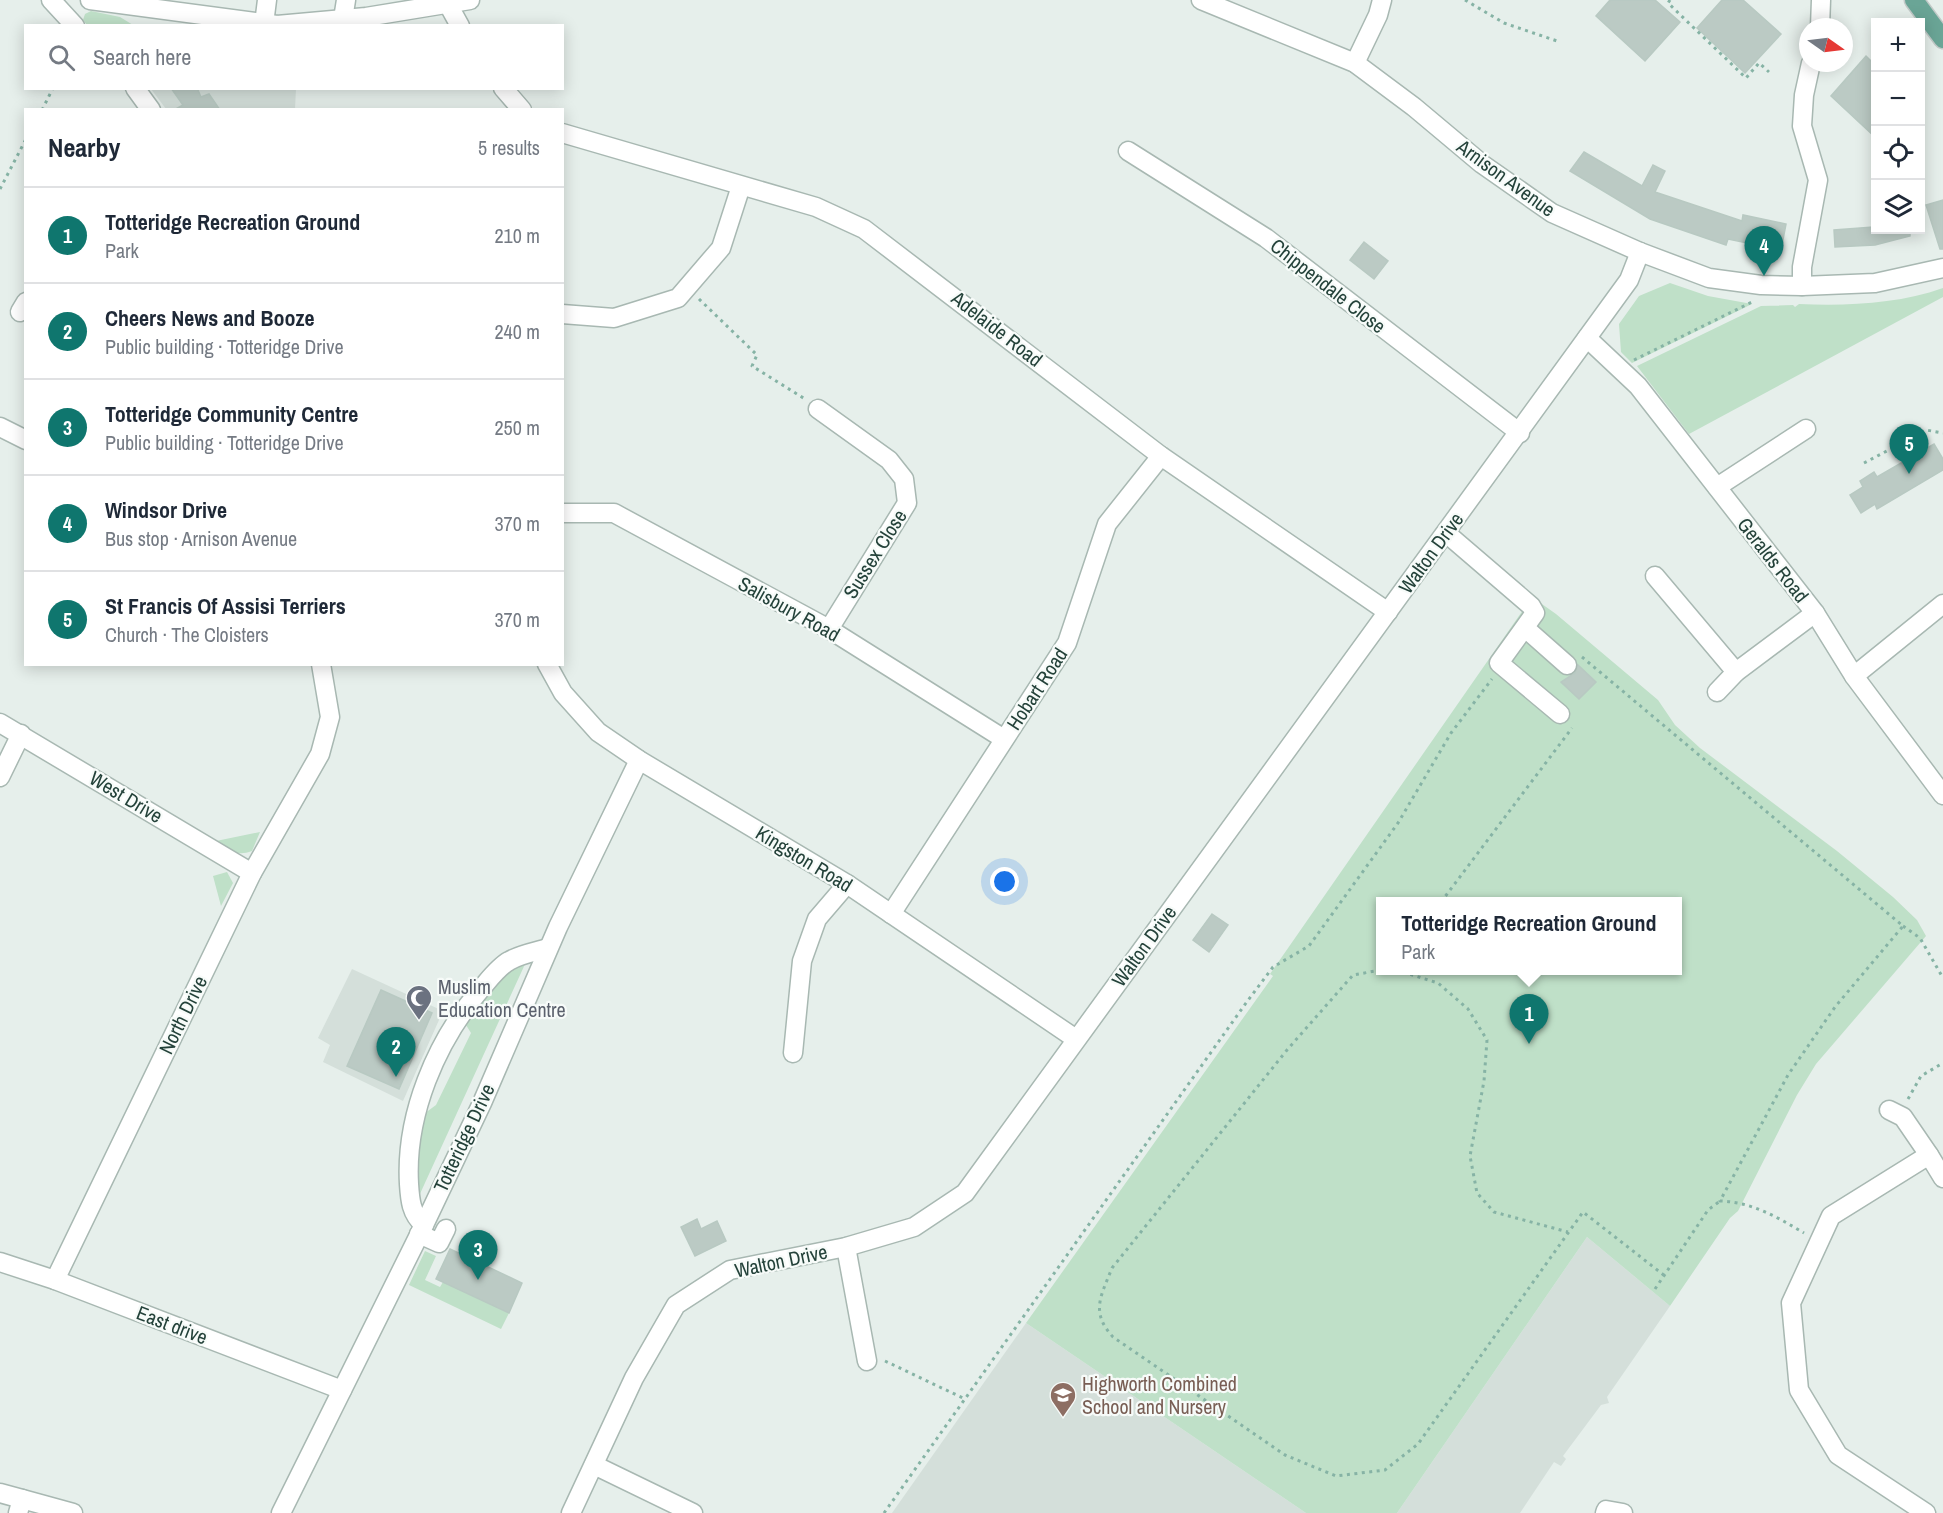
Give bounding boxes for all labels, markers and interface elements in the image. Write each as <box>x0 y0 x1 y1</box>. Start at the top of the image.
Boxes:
north arrow <box>1799 18 1853 72</box>
map controls <box>1871 18 1925 234</box>
button: + <box>1871 18 1925 72</box>
search box <box>24 24 564 90</box>
icon: search <box>45 41 78 74</box>
text: Search here <box>93 42 191 72</box>
button: − <box>1871 72 1925 126</box>
button: locate <box>1871 126 1925 180</box>
text: Nearby <box>48 130 120 165</box>
street label: Arnison Avenue <box>1451 132 1561 222</box>
text: 5 results <box>478 134 540 161</box>
button: layers <box>1871 180 1925 234</box>
text: Totteridge Recreation Ground <box>105 207 360 237</box>
text: 1 <box>63 222 72 249</box>
text: 210 m <box>494 222 540 249</box>
pin: 4 <box>1744 226 1784 276</box>
street label: Chippendale Close <box>1265 232 1392 339</box>
text: Park <box>105 237 139 264</box>
street label: Adelaide Road <box>945 284 1048 373</box>
text: Cheers News and Booze <box>105 303 315 333</box>
text: 2 <box>63 318 72 345</box>
text: 240 m <box>494 318 540 345</box>
text: Public building · Totteridge Drive <box>105 333 344 360</box>
text: Totteridge Community Centre <box>105 399 358 429</box>
text: 3 <box>63 414 72 441</box>
text: 250 m <box>494 414 540 441</box>
pin: 5 <box>1890 424 1928 474</box>
text: Public building · Totteridge Drive <box>105 429 344 456</box>
text: Windsor Drive <box>105 495 227 525</box>
street label: Sussex Close <box>837 504 913 603</box>
street label: Walton Drive <box>1392 507 1469 599</box>
text: 4 <box>63 510 72 537</box>
text: 370 m <box>494 510 540 537</box>
street label: Geralds Road <box>1732 512 1815 608</box>
text: Bus stop · Arnison Avenue <box>105 525 297 552</box>
street label: Salisbury Road <box>734 570 845 648</box>
text: St Francis Of Assisi Terriers <box>105 591 346 621</box>
text: 5 <box>63 606 72 633</box>
text: 370 m <box>494 606 540 633</box>
text: Church · The Cloisters <box>105 621 269 648</box>
street label: Hobart Road <box>1000 642 1073 735</box>
street label: West Drive <box>85 764 168 829</box>
street label: Kingston Road <box>751 819 858 898</box>
your location <box>990 867 1019 896</box>
popup <box>1376 897 1682 975</box>
street label: Walton Drive <box>1105 900 1182 992</box>
text: Totteridge Recreation Ground <box>1401 908 1657 938</box>
text: Park <box>1401 938 1435 965</box>
street label: North Drive <box>152 971 213 1058</box>
place label: Muslim Education Centre <box>438 973 566 1023</box>
mosque icon: Muslim Education Centre <box>404 983 434 1021</box>
pin: 1 <box>1510 994 1549 1044</box>
pin: 2 <box>376 1028 416 1077</box>
street label: Totteridge Drive <box>427 1079 500 1196</box>
pin: 3 <box>458 1230 498 1280</box>
street label: Walton Drive <box>732 1238 830 1284</box>
street label: East drive <box>133 1299 211 1350</box>
place label: Highworth Combined School and Nursery <box>1082 1370 1237 1420</box>
school or university icon: Highworth Combined School and Nursery <box>1048 1380 1078 1418</box>

